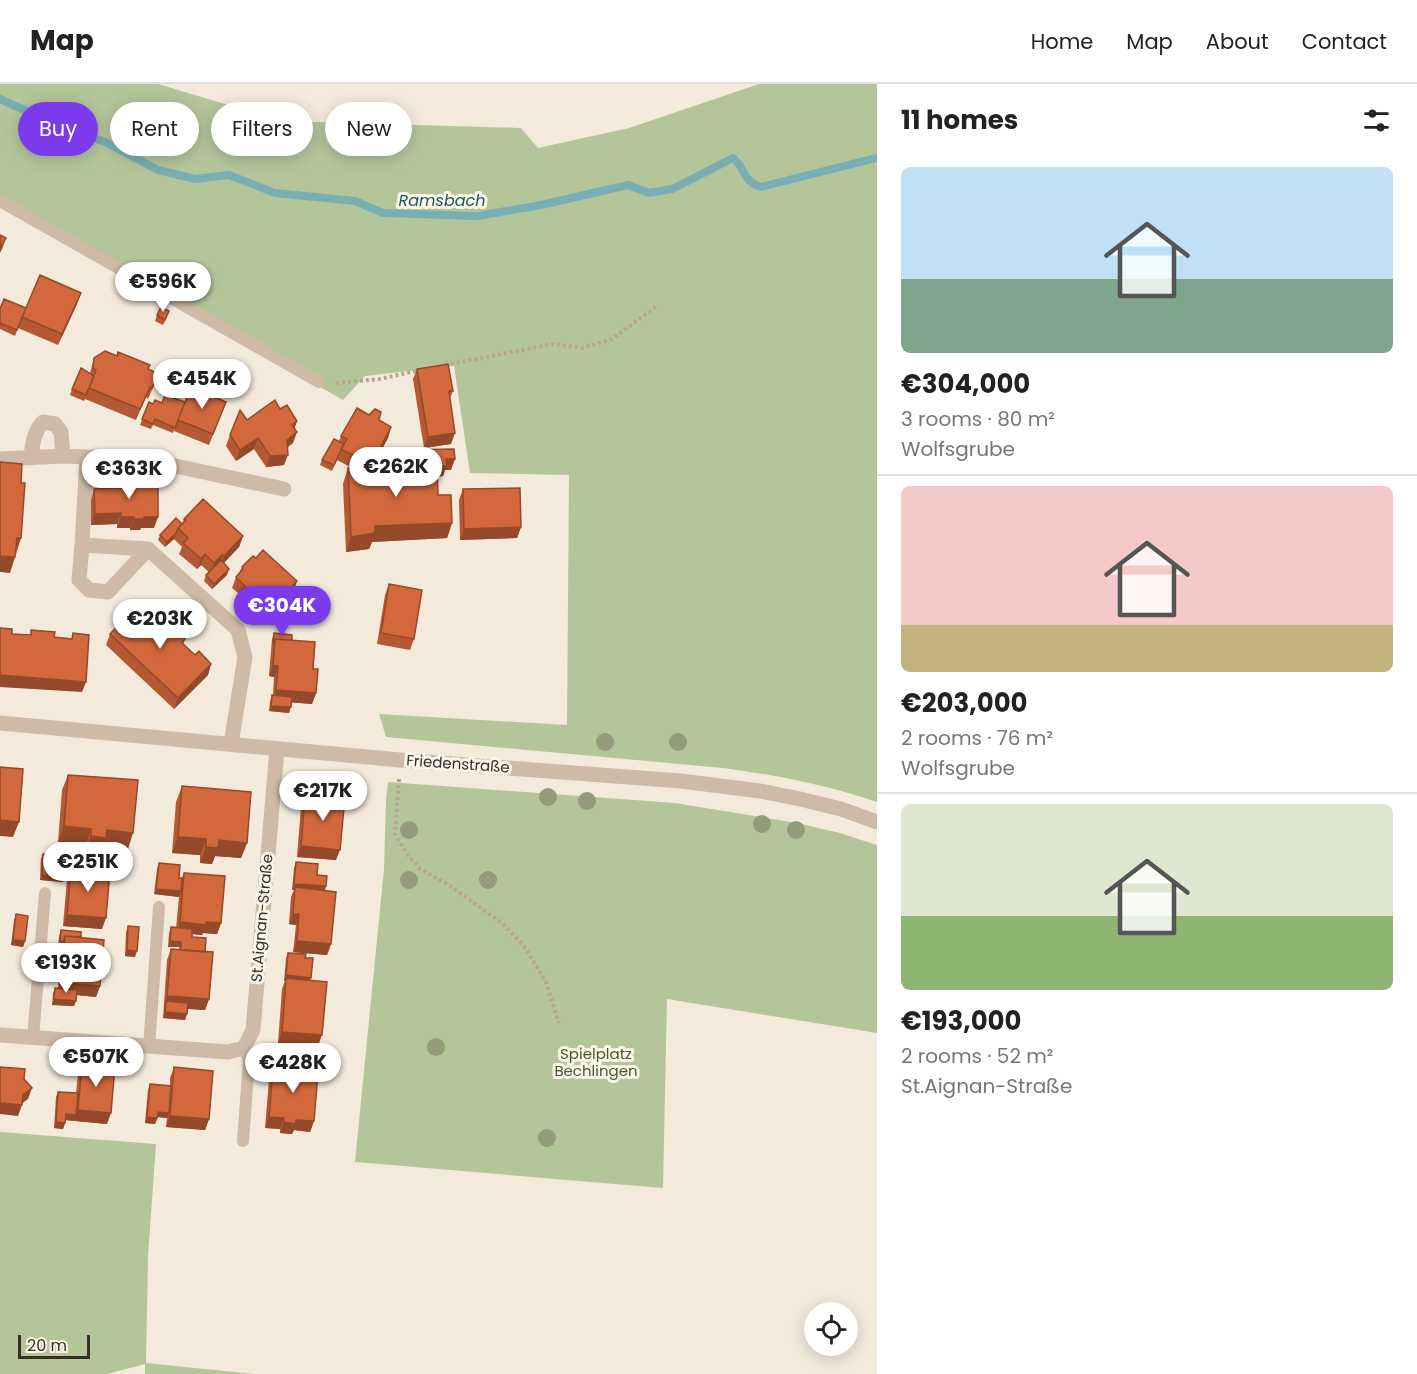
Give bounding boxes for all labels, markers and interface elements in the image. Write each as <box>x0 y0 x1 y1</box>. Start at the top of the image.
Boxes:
text: Map <box>30 21 94 60</box>
text: Home <box>1031 27 1093 56</box>
text: Map <box>1126 27 1173 56</box>
text: About <box>1206 27 1269 56</box>
text: Contact <box>1302 27 1387 56</box>
chip: Buy <box>18 102 98 156</box>
chip: Rent <box>110 102 199 156</box>
chip: Filters <box>211 102 313 156</box>
chip: New <box>325 102 412 156</box>
text: 11 homes <box>901 102 1018 138</box>
icon: filters <box>1360 104 1393 137</box>
water label: Ramsbach <box>399 189 485 212</box>
icon: home <box>1093 206 1201 314</box>
pin: €596K <box>121 262 205 313</box>
text: €596K <box>129 267 197 295</box>
pin: €454K <box>160 359 244 410</box>
text: €454K <box>167 364 237 392</box>
text: €304,000 <box>901 366 1030 402</box>
text: 3 rooms · 80 m² <box>901 405 1055 433</box>
text: Wolfsgrube <box>901 435 1015 463</box>
pin: €262K <box>354 447 438 498</box>
pin: €363K <box>87 449 171 500</box>
text: €262K <box>363 452 429 480</box>
text: €363K <box>96 454 162 482</box>
icon: home <box>1093 525 1201 633</box>
pin: €304K <box>240 586 324 637</box>
text: €304K <box>248 591 316 619</box>
pin: €203K <box>118 599 202 650</box>
text: €203K <box>127 604 193 632</box>
text: €203,000 <box>901 685 1028 721</box>
text: 2 rooms · 76 m² <box>901 724 1053 752</box>
street label: Friedenstraße <box>406 749 511 778</box>
text: Wolfsgrube <box>901 754 1015 782</box>
pin: €217K <box>281 771 365 822</box>
text: €217K <box>293 776 353 804</box>
pin: €251K <box>46 842 130 893</box>
icon: home <box>1093 843 1201 951</box>
text: €251K <box>57 847 119 875</box>
street label: St.Aignan-Straße <box>245 853 278 983</box>
pin: €193K <box>24 943 108 994</box>
text: €193K <box>35 948 97 976</box>
text: €193,000 <box>901 1003 1022 1039</box>
pin: €507K <box>54 1037 138 1088</box>
text: €507K <box>63 1042 129 1070</box>
text: 2 rooms · 52 m² <box>901 1042 1053 1070</box>
pin: €428K <box>251 1043 335 1094</box>
park label: Spielplatz Bechlingen <box>554 1043 638 1081</box>
text: €428K <box>259 1048 327 1076</box>
text: St.Aignan-Straße <box>901 1072 1072 1100</box>
map controls <box>804 1302 858 1356</box>
button: locate <box>804 1302 858 1356</box>
scale bar <box>18 1332 90 1360</box>
text: 20 m <box>27 1334 67 1357</box>

